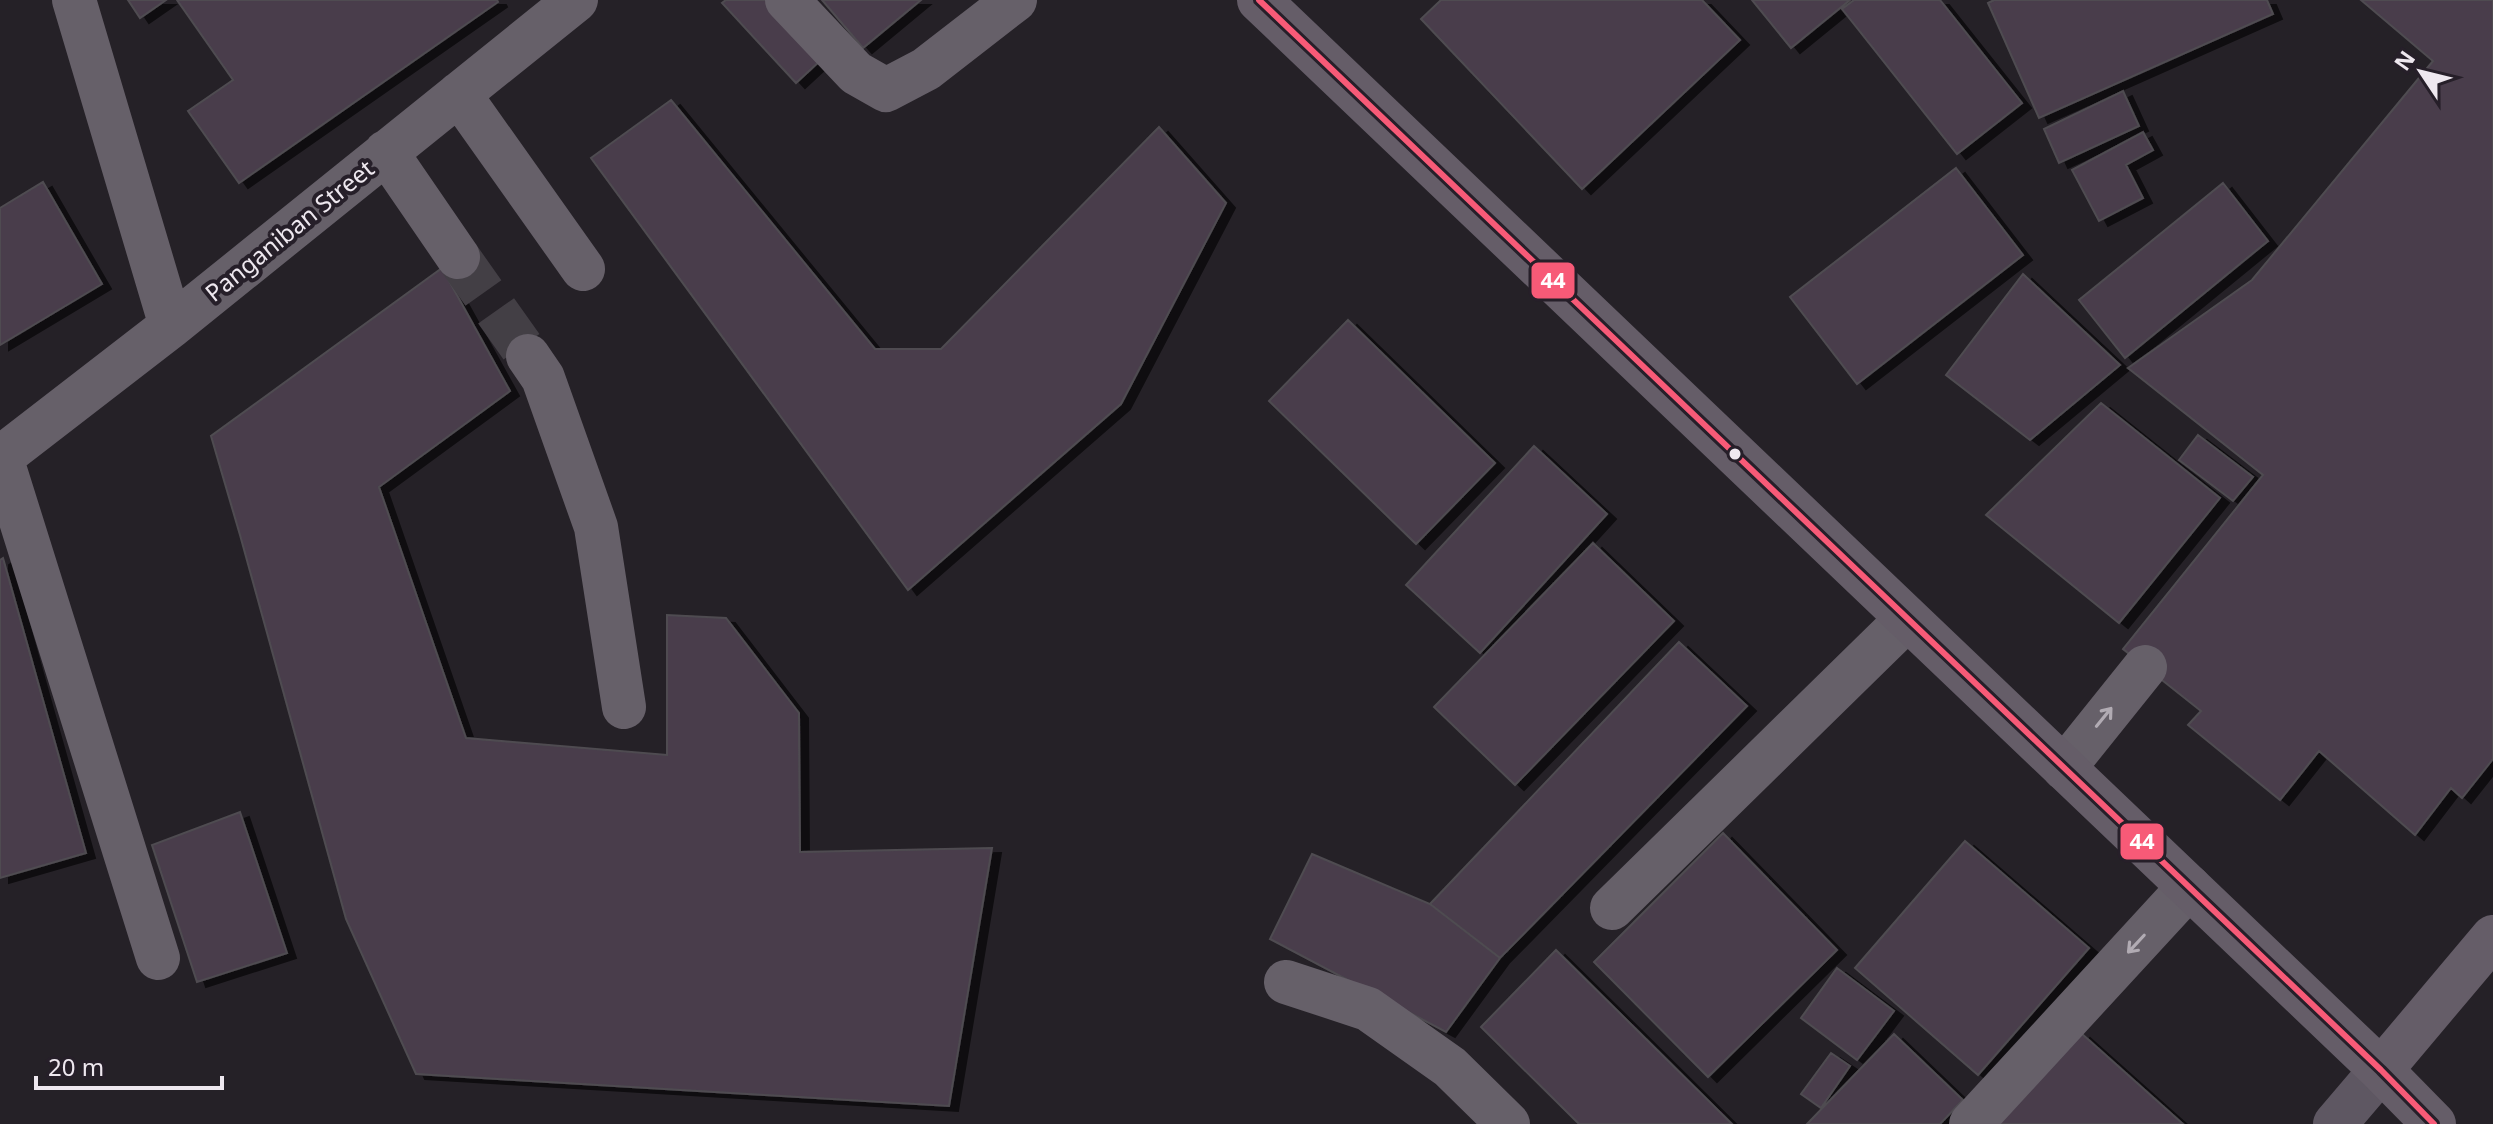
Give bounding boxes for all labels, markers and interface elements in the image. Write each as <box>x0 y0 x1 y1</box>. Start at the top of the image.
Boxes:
north arrow <box>2381 32 2461 112</box>
text: N <box>2386 44 2421 76</box>
street label: Panganiban Street <box>198 151 381 308</box>
line badge: 44 <box>1530 261 1576 300</box>
text: 44 <box>1540 264 1566 294</box>
unlabelled marker <box>1727 446 1743 462</box>
one-way arrow <box>2096 707 2113 728</box>
line badge: 44 <box>2119 822 2165 861</box>
text: 44 <box>2129 825 2155 855</box>
one-way arrow <box>2128 934 2146 954</box>
scale bar <box>36 1040 222 1090</box>
text: 20 m <box>48 1050 104 1083</box>

